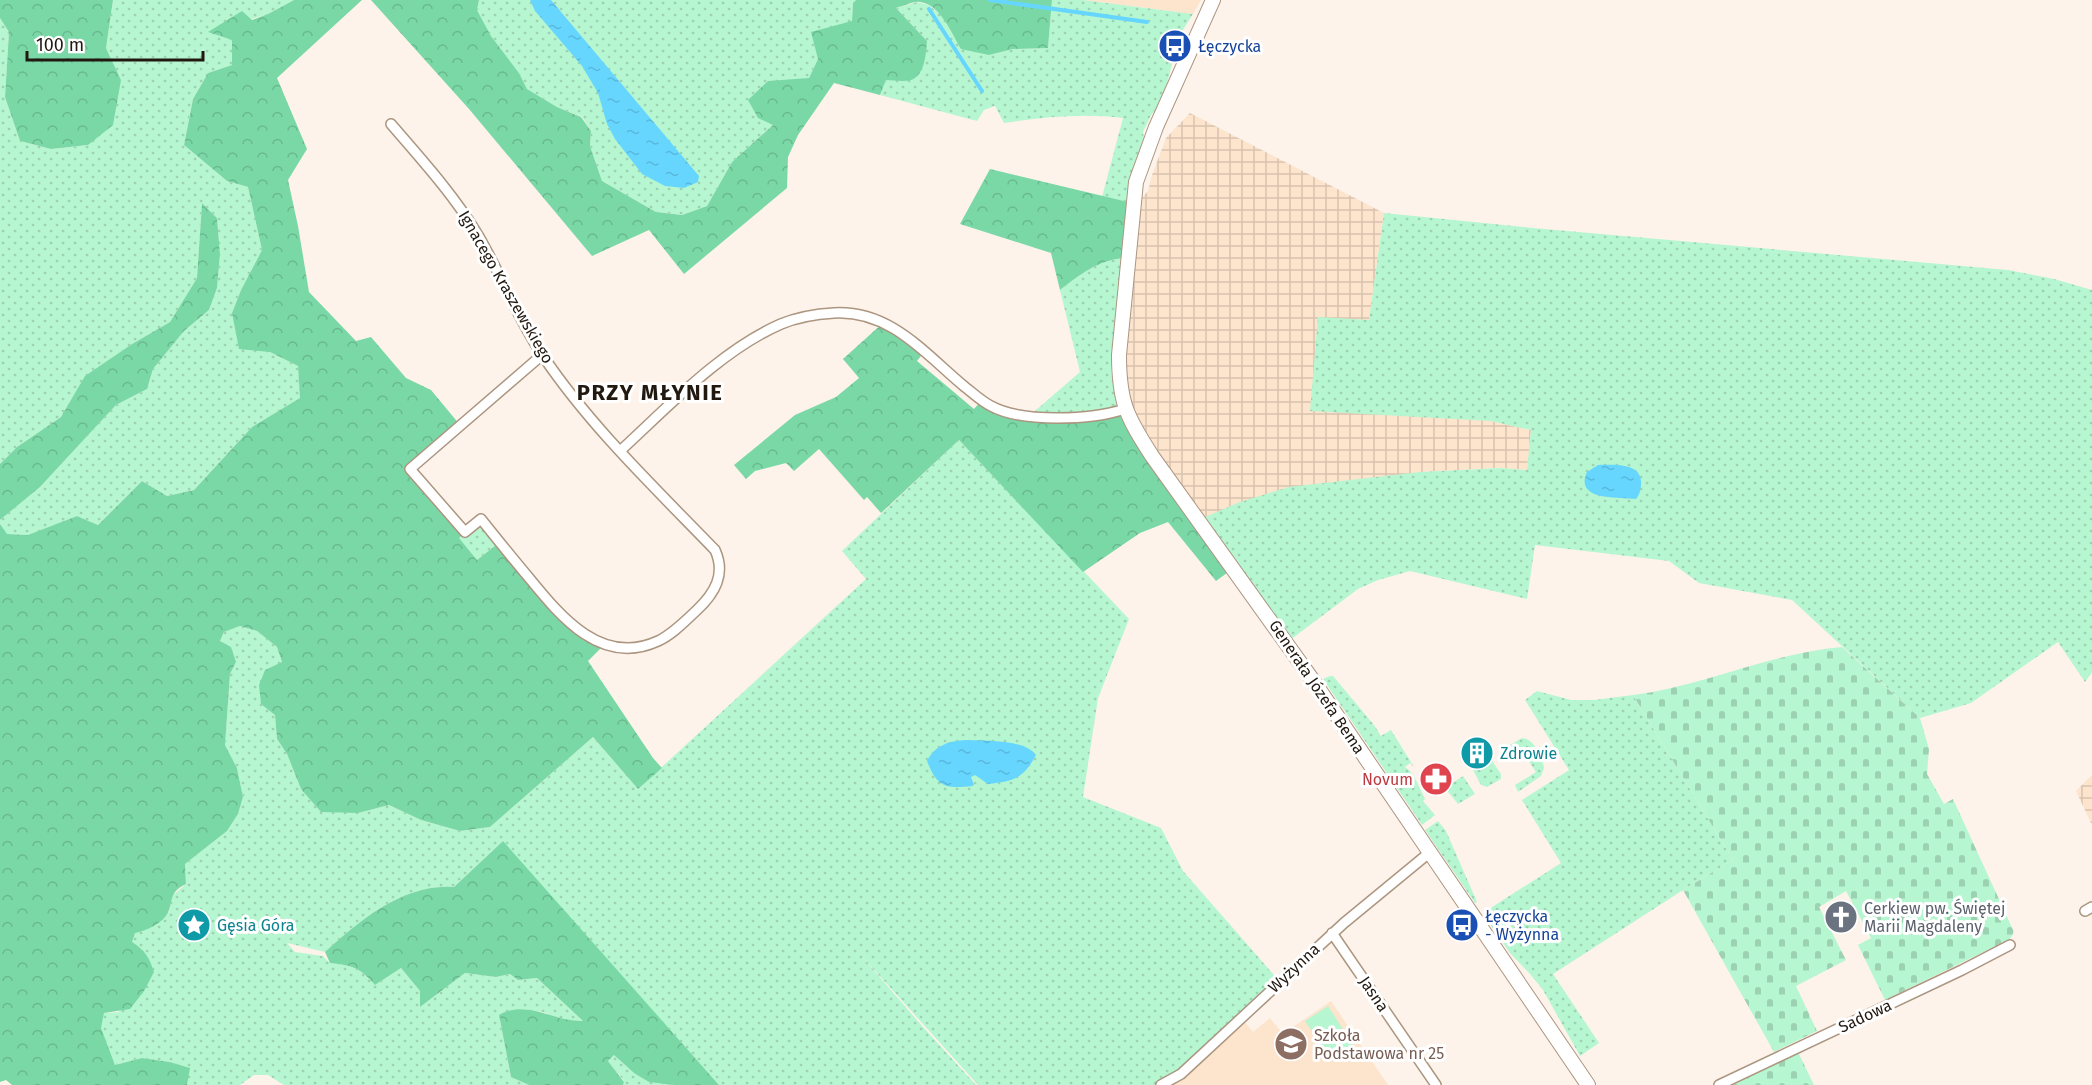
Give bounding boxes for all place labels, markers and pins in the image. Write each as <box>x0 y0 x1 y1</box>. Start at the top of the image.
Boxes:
bus stop icon: Łęczycka <box>1157 28 1193 64</box>
place label: Łęczycka <box>1198 37 1261 56</box>
building icon: Zdrowie <box>1459 735 1495 771</box>
place label: Zdrowie <box>1500 744 1557 763</box>
pharmacy icon: Novum <box>1418 761 1454 797</box>
place label: Novum <box>1362 770 1413 789</box>
place label: Cerkiew pw. Świętej Marii Magdaleny <box>1864 898 2006 936</box>
church icon: Cerkiew pw. Świętej Marii Magdaleny <box>1823 899 1859 935</box>
place icon: Gęsia Góra <box>176 907 212 943</box>
bus stop icon: Łęczycka - Wyżynna <box>1444 907 1480 943</box>
place label: Łęczycka - Wyżynna <box>1485 907 1559 944</box>
place label: Gęsia Góra <box>217 916 295 935</box>
school or university icon: Szkoła Podstawowa nr 25 <box>1273 1026 1309 1062</box>
place label: Szkoła Podstawowa nr 25 <box>1314 1026 1444 1063</box>

